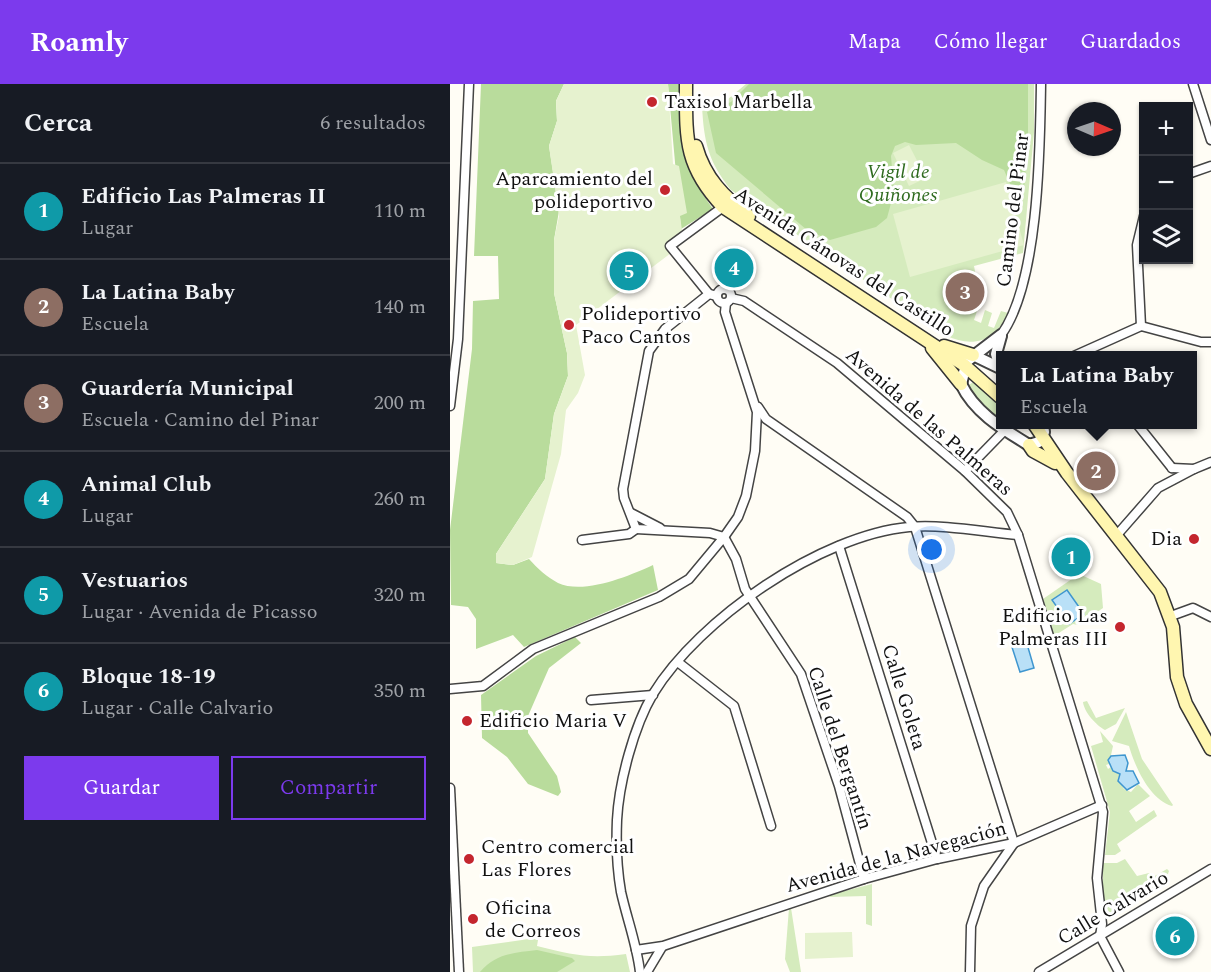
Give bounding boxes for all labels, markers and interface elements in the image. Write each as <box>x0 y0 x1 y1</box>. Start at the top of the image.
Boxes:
text: Roamly <box>30 21 128 64</box>
text: Mapa <box>848 26 901 58</box>
text: Cómo llegar <box>934 26 1047 58</box>
text: Guardados <box>1080 26 1181 58</box>
place label: Taxisol Marbella <box>664 87 812 117</box>
marker: Taxisol Marbella <box>645 95 659 109</box>
north arrow <box>1067 102 1121 156</box>
map controls <box>1139 102 1193 264</box>
button: + <box>1139 102 1193 156</box>
text: Cerca <box>24 103 92 143</box>
text: 6 resultados <box>320 108 426 138</box>
street label: Camino del Pinar <box>989 131 1037 289</box>
button: − <box>1139 156 1193 210</box>
park label: Vigil de Quiñones <box>859 157 937 210</box>
place label: Aparcamiento del polideportivo <box>495 164 653 217</box>
street label: Avenida Cánovas del Castillo <box>728 179 960 345</box>
text: Edificio Las Palmeras II <box>81 180 326 213</box>
marker: Aparcamiento del polideportivo <box>658 183 672 197</box>
text: 1 <box>38 196 49 226</box>
text: 110 m <box>374 196 426 226</box>
button: layers <box>1139 210 1193 264</box>
text: Lugar <box>81 213 133 243</box>
pin: 4 <box>714 246 754 291</box>
pin: 5 <box>610 248 648 294</box>
pin: 3 <box>946 270 984 314</box>
text: La Latina Baby <box>81 276 234 309</box>
text: 2 <box>38 292 49 322</box>
text: 140 m <box>374 292 426 322</box>
place label: Polideportivo Paco Cantos <box>581 299 701 352</box>
text: Escuela <box>81 309 149 339</box>
marker: Polideportivo Paco Cantos <box>562 318 576 332</box>
street label: Avenida de las Palmeras <box>838 341 1020 503</box>
popup <box>996 351 1197 429</box>
text: La Latina Baby <box>1020 359 1173 392</box>
text: Guardería Municipal <box>81 372 294 405</box>
text: 3 <box>38 388 49 418</box>
text: 200 m <box>374 388 426 418</box>
text: Escuela <box>1020 392 1088 422</box>
text: Escuela · Camino del Pinar <box>81 405 319 435</box>
pin: 2 <box>1076 448 1116 494</box>
text: Animal Club <box>81 468 211 501</box>
text: 4 <box>38 484 49 514</box>
text: 260 m <box>374 484 426 514</box>
text: Lugar <box>81 501 133 531</box>
place label: Dia <box>1150 524 1182 554</box>
marker: Dia <box>1187 532 1201 546</box>
pin: 1 <box>1052 534 1090 580</box>
your location <box>917 535 946 564</box>
text: Vestuarios <box>81 564 188 597</box>
text: 5 <box>38 580 49 610</box>
text: 320 m <box>374 580 426 610</box>
text: Lugar · Avenida de Picasso <box>81 597 318 627</box>
place label: Edificio Las Palmeras III <box>998 601 1108 654</box>
marker: Edificio Las Palmeras III <box>1113 620 1127 634</box>
street label: Calle Goleta <box>874 640 934 754</box>
text: Bloque 18-19 <box>81 660 216 693</box>
street label: Calle del Bergantín <box>799 662 881 834</box>
text: 6 <box>38 676 49 706</box>
text: 350 m <box>374 676 426 706</box>
text: Lugar · Calle Calvario <box>81 693 273 723</box>
place label: Edificio Maria V <box>479 706 627 736</box>
marker: Edificio Maria V <box>460 714 474 728</box>
button: Guardar <box>24 756 219 820</box>
button: Compartir <box>231 756 426 820</box>
street label: Avenida de la Navegación <box>782 813 1010 901</box>
place label: Centro comercial Las Flores <box>481 832 634 885</box>
marker: Centro comercial Las Flores <box>462 852 476 866</box>
street label: Calle Calvario <box>1052 863 1174 953</box>
place label: Oficina de Correos <box>485 893 581 946</box>
marker: Oficina de Correos <box>466 912 480 926</box>
pin: 6 <box>1156 914 1194 958</box>

